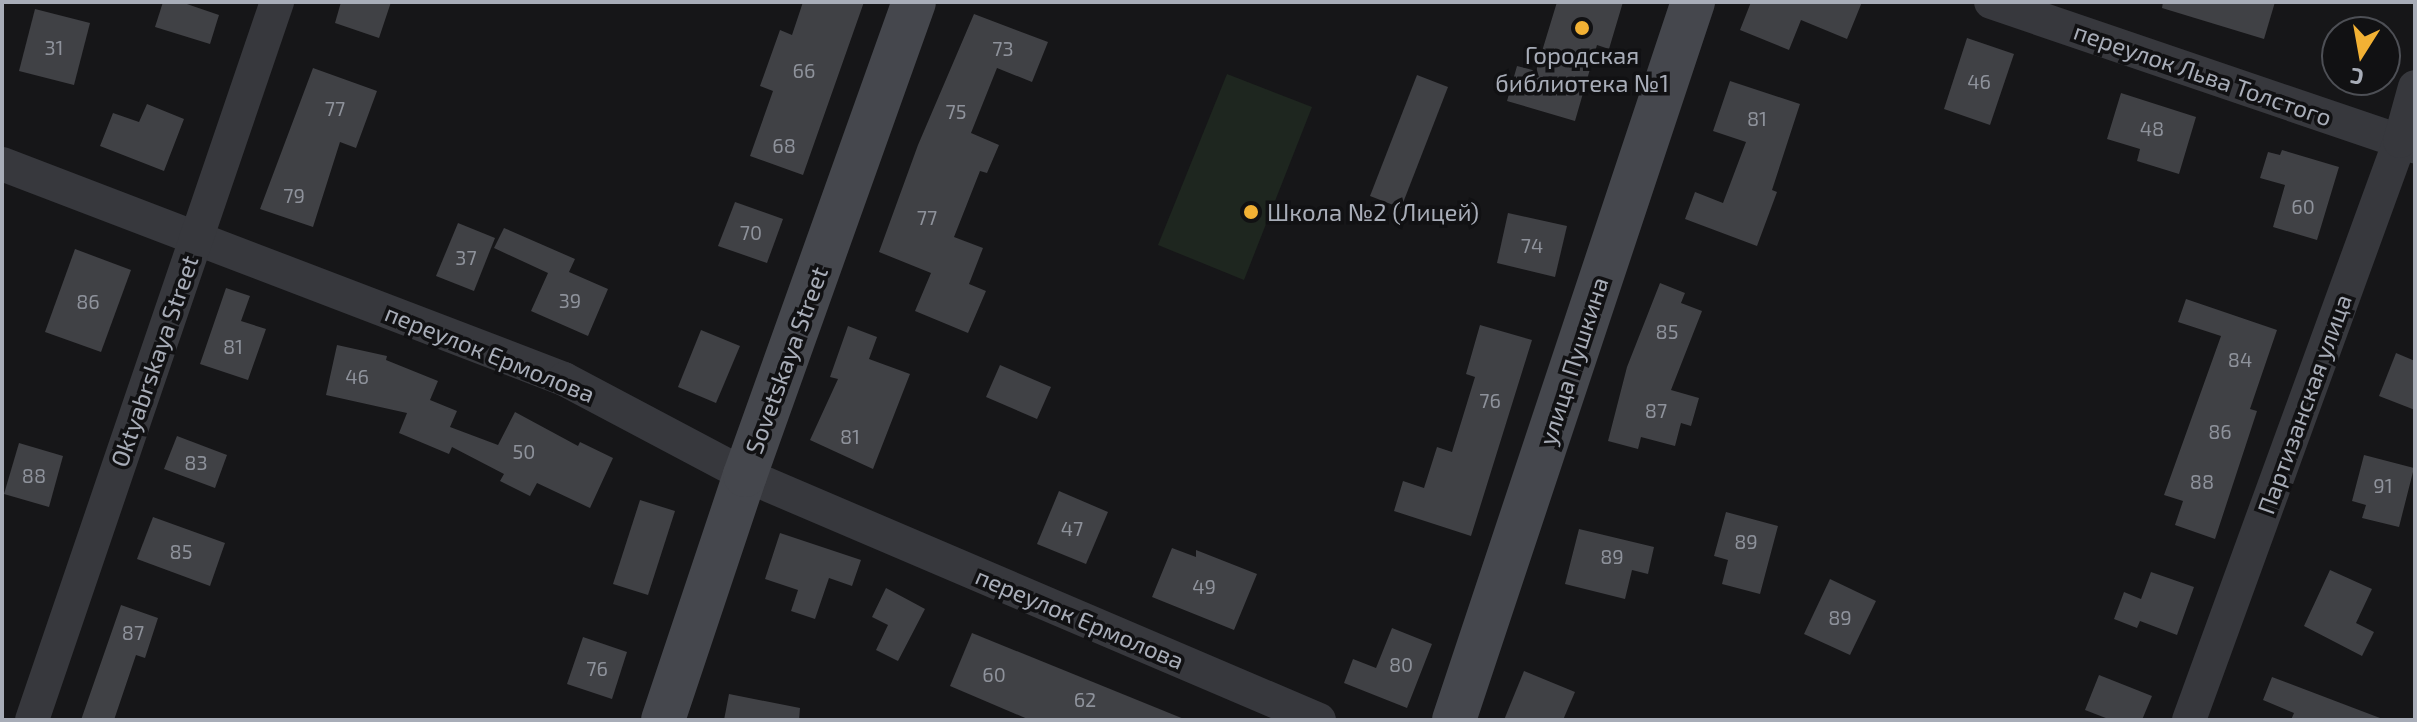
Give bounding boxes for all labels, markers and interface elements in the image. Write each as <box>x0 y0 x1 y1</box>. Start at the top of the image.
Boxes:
street label: переулок Льва Толстого <box>2070 16 2336 132</box>
north arrow <box>2321 16 2401 96</box>
marker: Городская библиотека №1 <box>1573 19 1591 37</box>
house number: 31 <box>44 35 64 59</box>
house number: 73 <box>992 36 1014 60</box>
place label: Городская библиотека №1 <box>1495 41 1669 97</box>
house number: 66 <box>793 58 815 82</box>
text: С <box>2348 64 2366 92</box>
house number: 46 <box>1967 69 1991 93</box>
house number: 77 <box>325 96 345 120</box>
house number: 75 <box>946 99 966 123</box>
house number: 81 <box>1747 106 1767 130</box>
house number: 48 <box>2140 116 2164 140</box>
house number: 68 <box>772 133 796 157</box>
house number: 79 <box>283 183 305 207</box>
house number: 60 <box>2291 194 2315 218</box>
place label: Школа №2 (Лицей) <box>1267 198 1479 226</box>
marker: Школа №2 (Лицей) <box>1242 203 1260 221</box>
house number: 77 <box>917 205 937 229</box>
house number: 70 <box>740 220 762 244</box>
house number: 74 <box>1521 233 1543 257</box>
house number: 37 <box>455 245 477 269</box>
street label: Oktyabrskaya Street <box>104 251 204 471</box>
street label: Sovetskaya Street <box>739 263 833 457</box>
street label: улица Пушкина <box>1532 273 1614 449</box>
house number: 39 <box>559 288 581 312</box>
house number: 86 <box>76 289 100 313</box>
street label: Партизанская улица <box>2251 290 2357 518</box>
street label: переулок Ермолова <box>381 298 599 408</box>
house number: 85 <box>1656 319 1678 343</box>
house number: 81 <box>223 334 243 358</box>
house number: 84 <box>2228 347 2252 371</box>
house number: 46 <box>345 364 369 388</box>
house number: 76 <box>1479 388 1501 412</box>
house number: 87 <box>1645 398 1667 422</box>
house number: 86 <box>2208 419 2232 443</box>
house number: 81 <box>840 424 860 448</box>
house number: 50 <box>513 439 535 463</box>
house number: 83 <box>184 450 208 474</box>
house number: 88 <box>22 463 46 487</box>
house number: 88 <box>2190 469 2214 493</box>
house number: 91 <box>2373 473 2393 497</box>
house number: 47 <box>1061 516 1083 540</box>
house number: 89 <box>1734 529 1758 553</box>
house number: 85 <box>170 539 192 563</box>
house number: 89 <box>1600 544 1624 568</box>
street label: переулок Ермолова <box>971 561 1189 675</box>
house number: 49 <box>1192 574 1216 598</box>
house number: 89 <box>1828 605 1852 629</box>
house number: 87 <box>122 620 144 644</box>
house number: 80 <box>1389 652 1413 676</box>
house number: 76 <box>586 656 608 680</box>
house number: 60 <box>982 662 1006 686</box>
house number: 62 <box>1074 687 1096 711</box>

